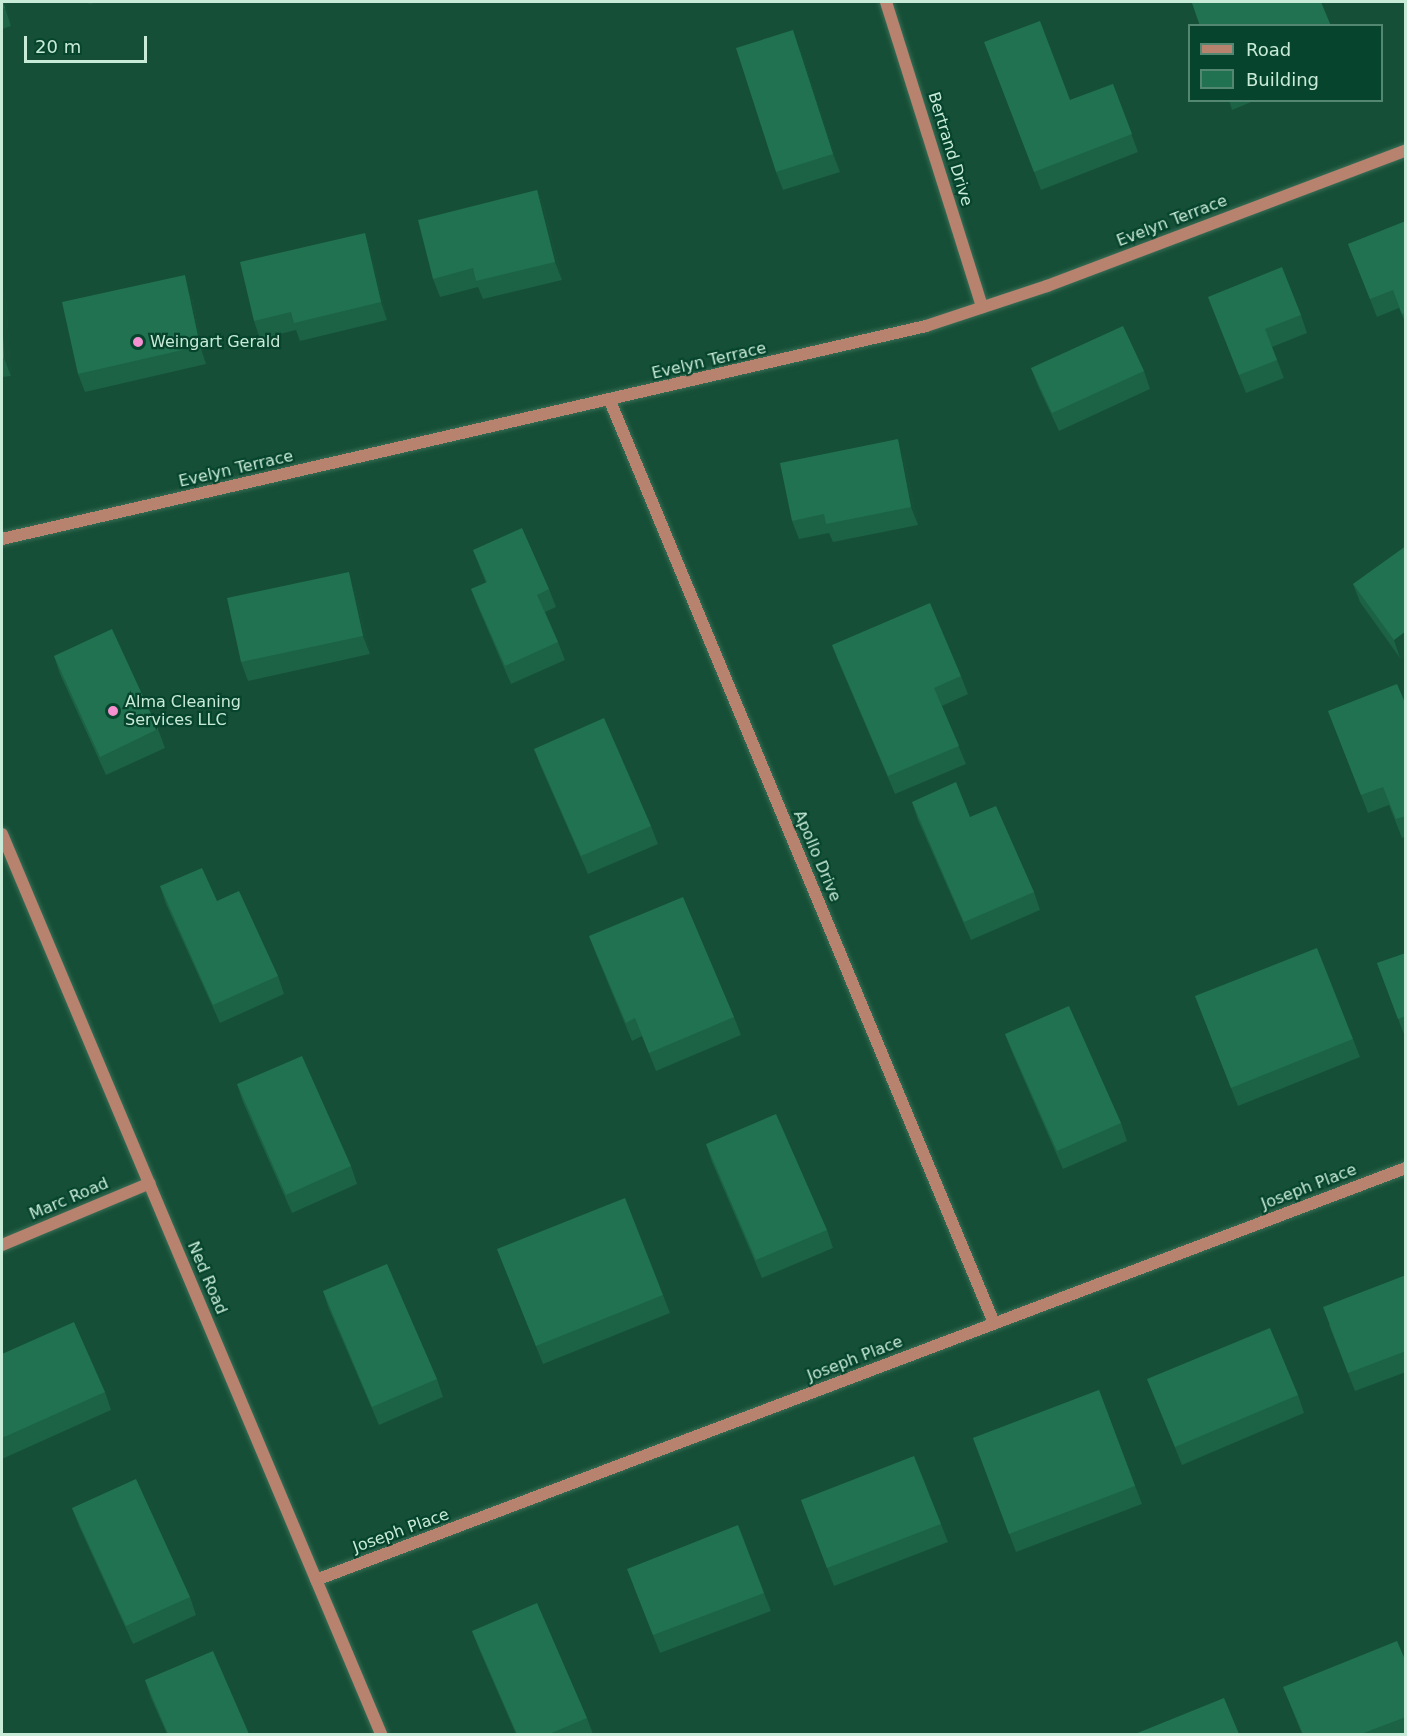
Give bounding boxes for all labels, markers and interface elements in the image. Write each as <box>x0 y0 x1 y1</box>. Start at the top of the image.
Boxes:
scale bar <box>27 24 150 62</box>
legend <box>1188 24 1383 102</box>
text: 20 m <box>35 36 81 57</box>
text: Road <box>1246 39 1291 60</box>
text: Building <box>1246 69 1319 90</box>
street label: Bertrand Drive <box>924 90 976 208</box>
street label: Evelyn Terrace <box>1114 191 1230 251</box>
place label: Weingart Gerald <box>150 332 280 352</box>
marker: Weingart Gerald <box>131 335 145 349</box>
street label: Evelyn Terrace <box>650 339 768 383</box>
street label: Evelyn Terrace <box>177 447 295 491</box>
place label: Alma Cleaning Services LLC <box>125 692 241 730</box>
marker: Alma Cleaning Services LLC <box>106 704 120 718</box>
street label: Apollo Drive <box>789 807 845 905</box>
street label: Joseph Place <box>1259 1160 1359 1214</box>
street label: Marc Road <box>27 1174 111 1224</box>
street label: Ned Road <box>183 1239 231 1317</box>
street label: Joseph Place <box>805 1332 905 1386</box>
street label: Joseph Place <box>350 1505 452 1557</box>

